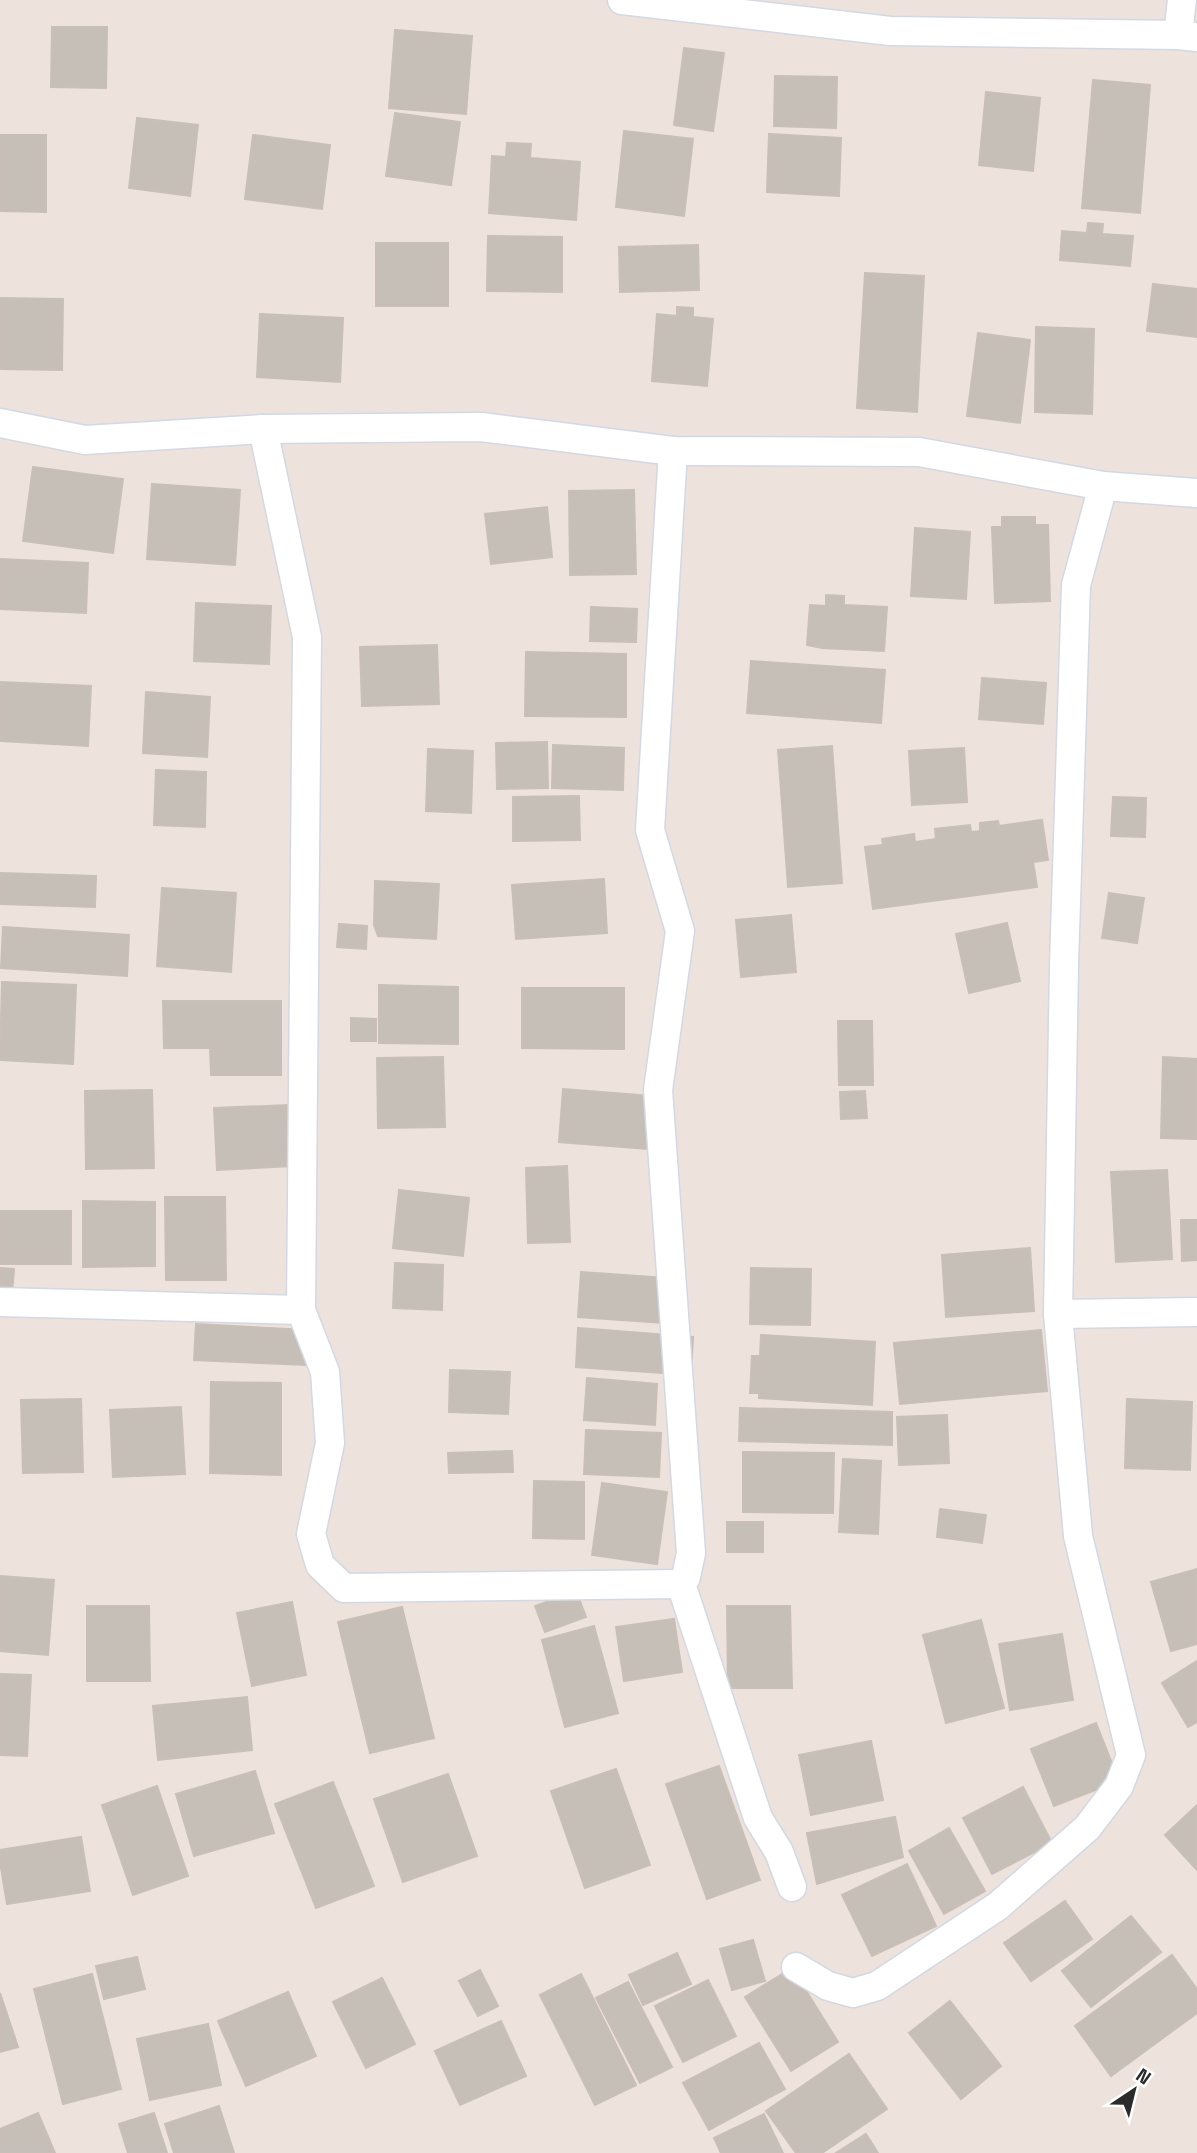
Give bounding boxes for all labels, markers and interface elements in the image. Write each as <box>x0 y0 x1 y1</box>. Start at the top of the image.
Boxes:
north arrow <box>1099 2055 1169 2125</box>
text: N <box>1131 2063 1156 2090</box>

